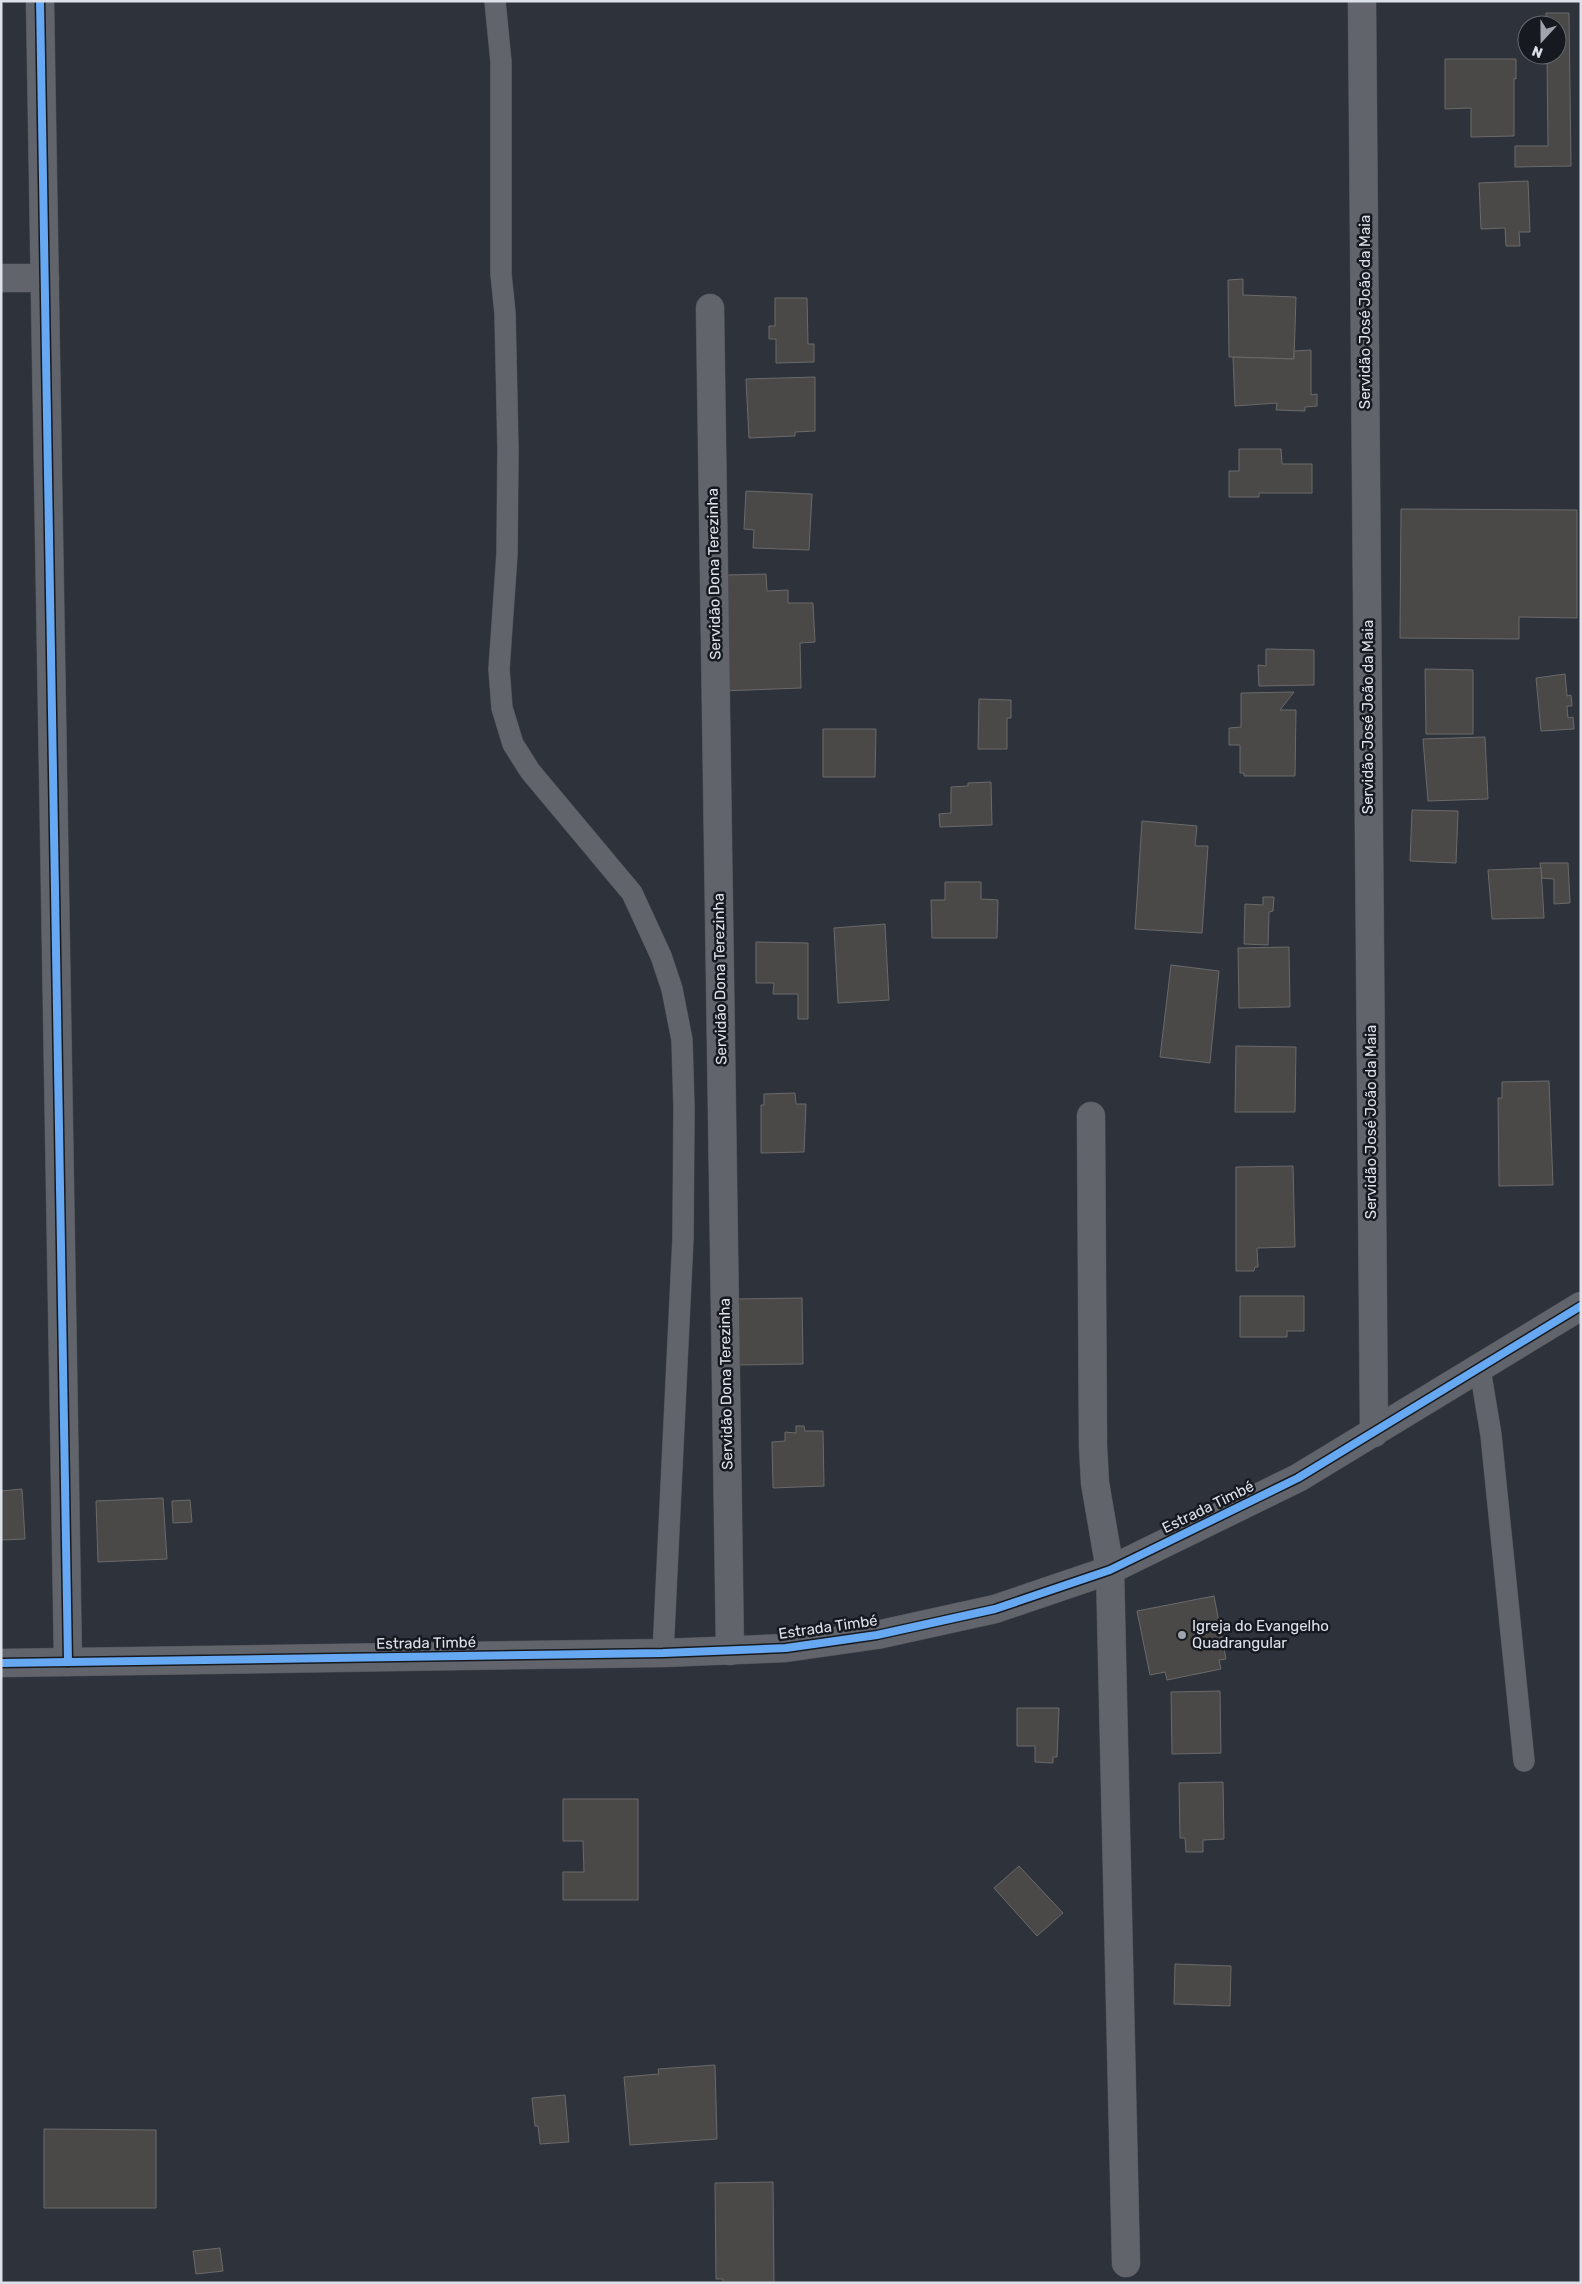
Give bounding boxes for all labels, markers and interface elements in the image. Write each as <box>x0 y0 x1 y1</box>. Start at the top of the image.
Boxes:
north arrow <box>1517 15 1567 65</box>
text: N <box>1530 42 1545 61</box>
street label: Servidão José João da Maia <box>1356 215 1374 409</box>
street label: Servidão Dona Terezinha <box>704 488 724 660</box>
street label: Servidão José João da Maia <box>1359 620 1377 814</box>
street label: Servidão Dona Terezinha <box>710 893 730 1065</box>
street label: Servidão José João da Maia <box>1362 1025 1380 1219</box>
street label: Servidão Dona Terezinha <box>716 1298 736 1470</box>
street label: Estrada Timbé <box>1159 1477 1257 1537</box>
street label: Estrada Timbé <box>777 1611 879 1643</box>
place label: Igreja do Evangelho Quadrangular <box>1192 1617 1329 1652</box>
marker: Igreja do Evangelho Quadrangular <box>1176 1629 1188 1641</box>
street label: Estrada Timbé <box>376 1633 476 1653</box>

